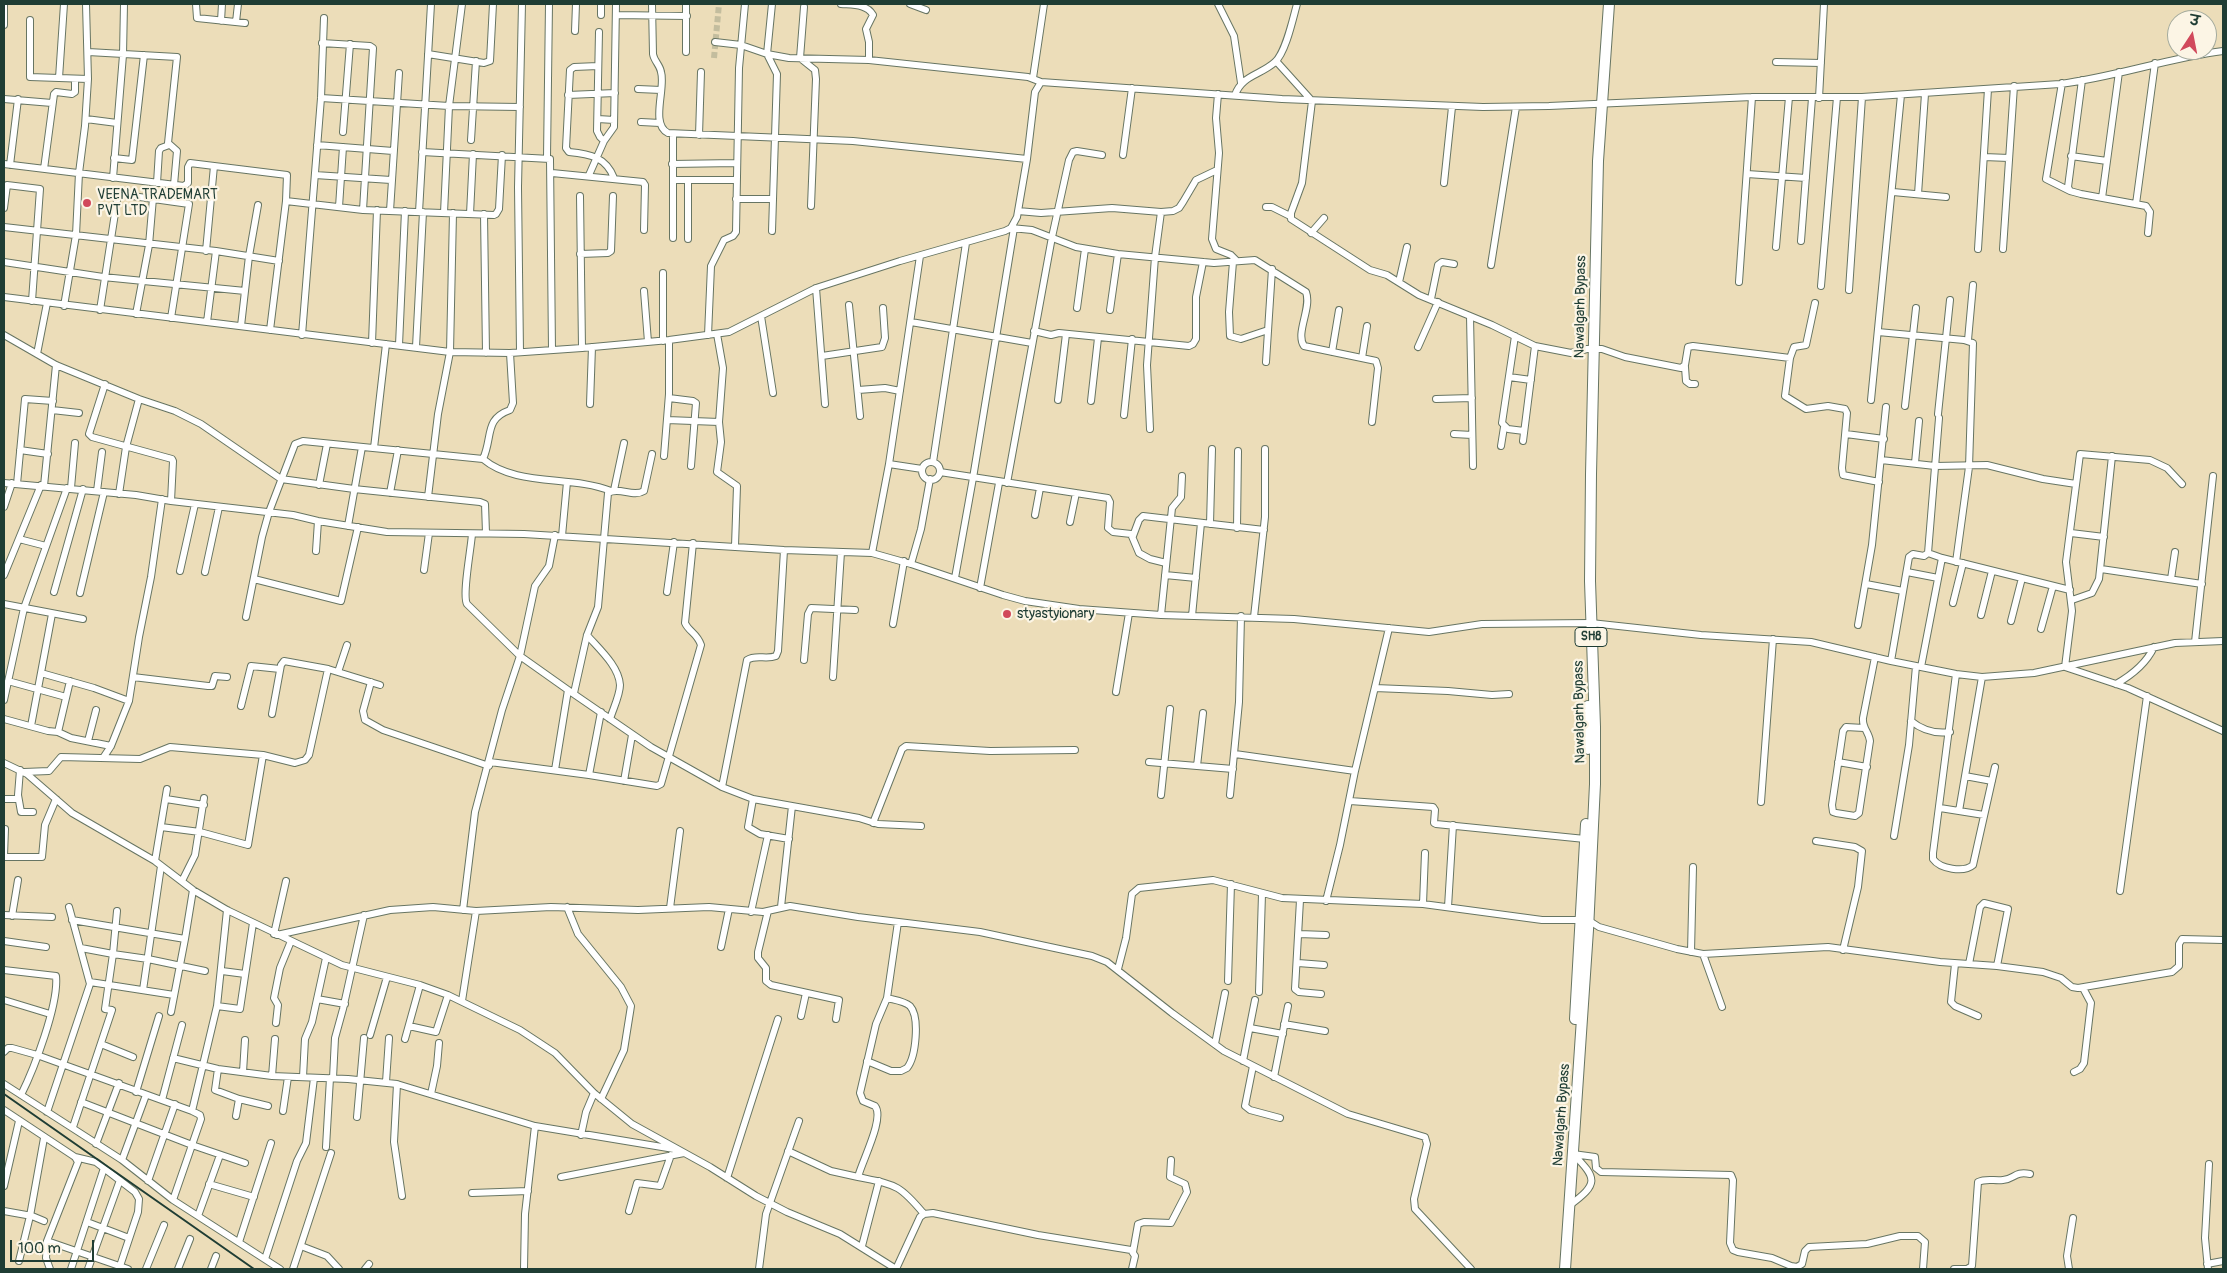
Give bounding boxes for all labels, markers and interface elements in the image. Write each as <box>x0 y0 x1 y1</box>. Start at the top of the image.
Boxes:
north arrow <box>2167 10 2217 60</box>
text: उ <box>2189 12 2201 30</box>
place label: VEENA TRADEMART PVT LTD <box>97 187 218 220</box>
marker: VEENA TRADEMART PVT LTD <box>81 197 93 209</box>
street label: Nawalgarh Bypass <box>1572 255 1590 359</box>
place label: styastyionary <box>1017 606 1095 622</box>
marker: styastyionary <box>1001 608 1013 620</box>
road number: SH8 <box>1575 628 1607 646</box>
street label: Nawalgarh Bypass <box>1571 660 1589 764</box>
street label: Nawalgarh Bypass <box>1550 1063 1574 1167</box>
scale bar <box>12 1230 96 1262</box>
text: 100 m <box>18 1239 61 1258</box>

